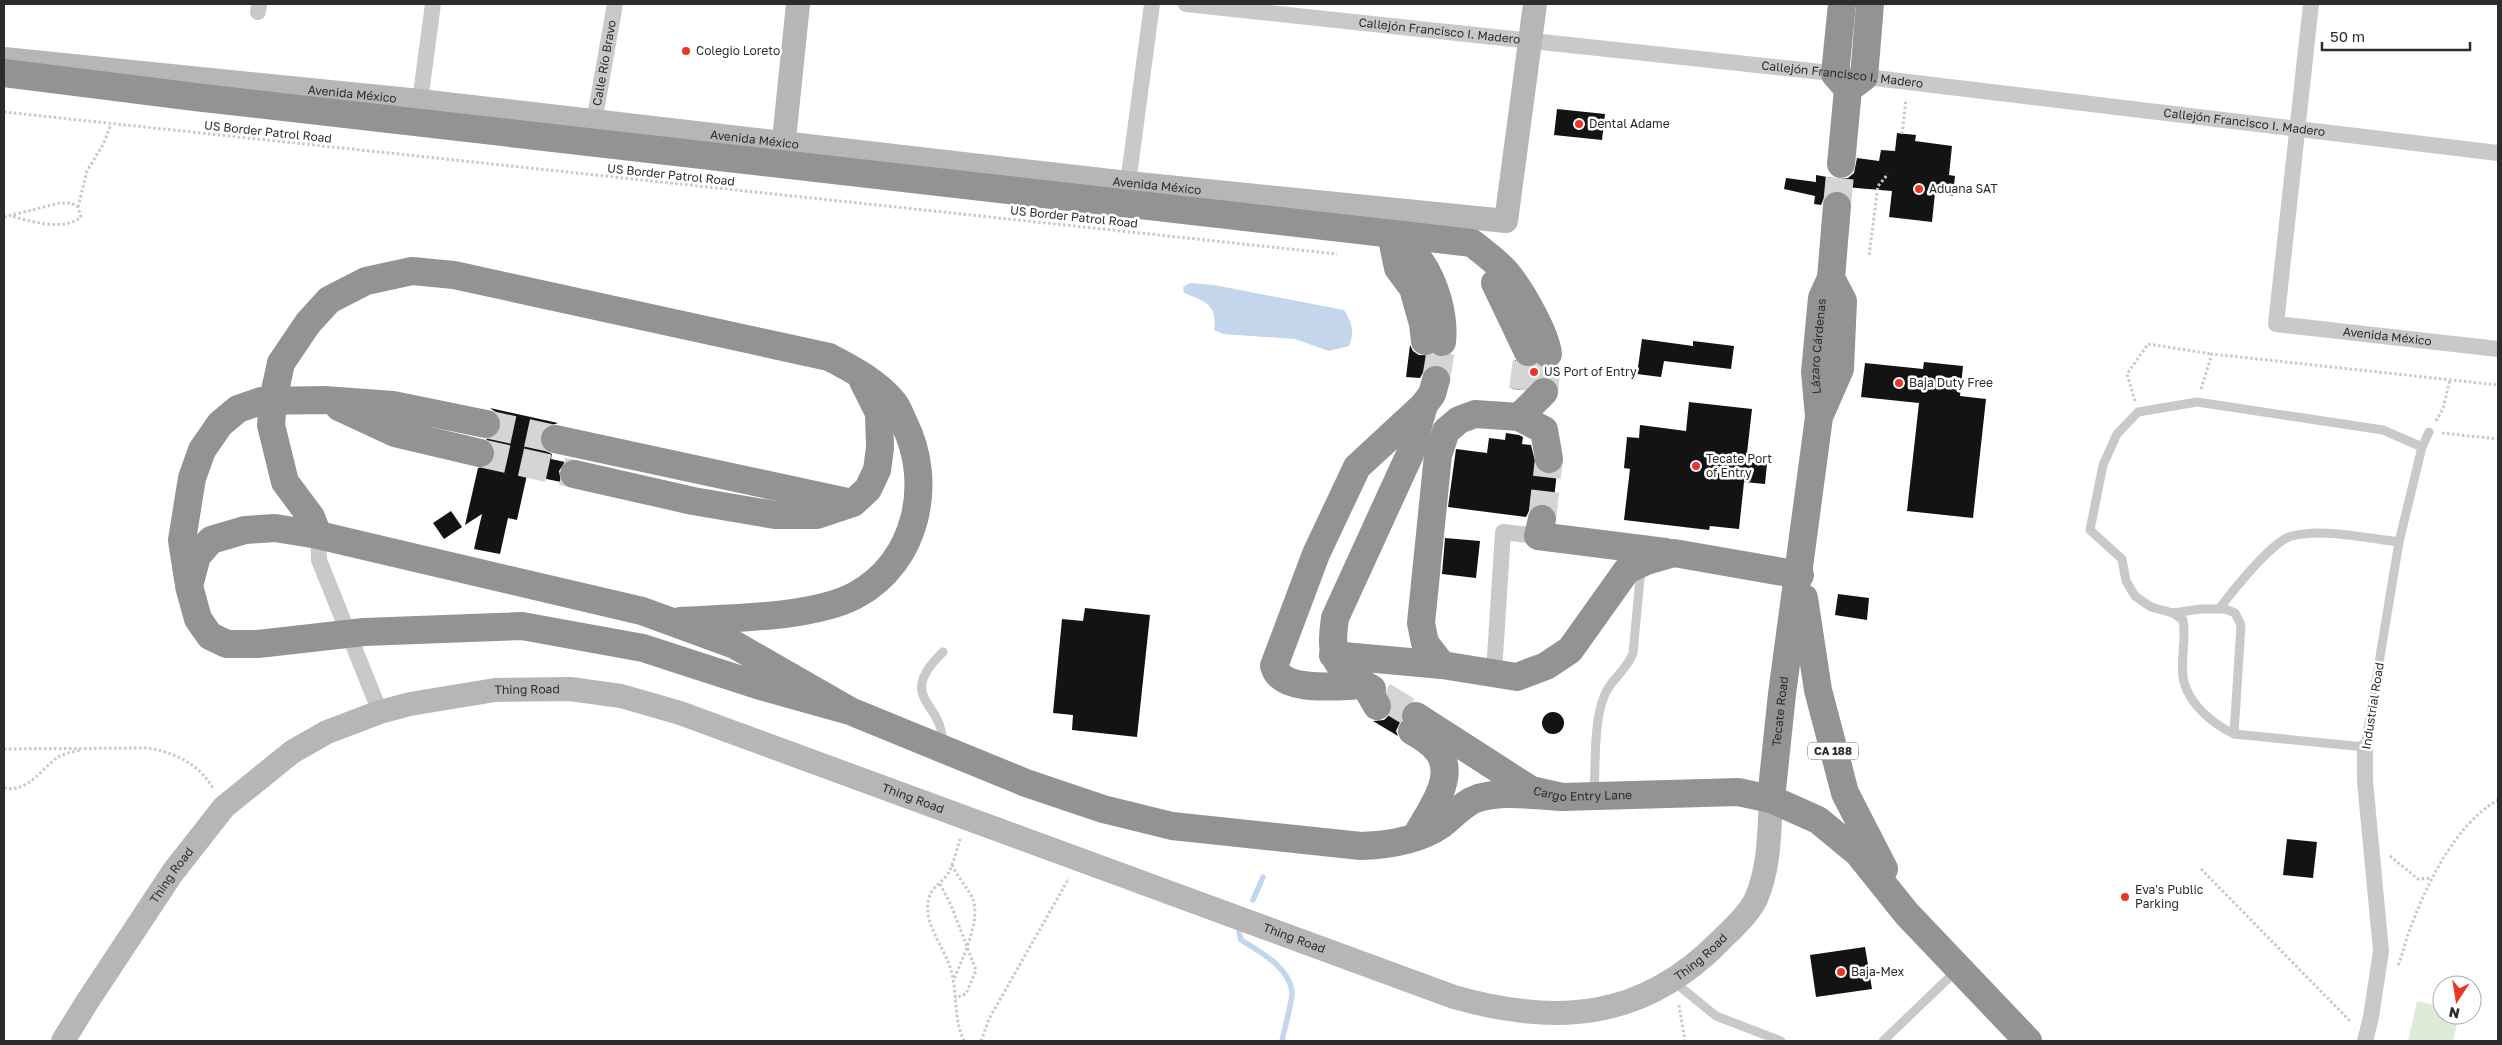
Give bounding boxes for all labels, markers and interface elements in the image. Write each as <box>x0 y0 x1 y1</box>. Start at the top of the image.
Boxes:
street label: Callejón Francisco I. Madero <box>1358 15 1521 47</box>
street label: Calle Río Bravo <box>589 19 619 107</box>
scale bar <box>2322 20 2470 52</box>
text: 50 m <box>2330 27 2365 45</box>
place label: Colegio Loreto <box>696 43 780 58</box>
marker: Colegio Loreto <box>680 45 692 57</box>
street label: Callejón Francisco I. Madero <box>1761 58 1924 91</box>
street label: Avenida México <box>307 82 397 106</box>
street label: Callejón Francisco I. Madero <box>2163 105 2326 139</box>
place label: Dental Adame <box>1589 116 1670 131</box>
street label: US Border Patrol Road <box>203 117 333 146</box>
marker: Dental Adame <box>1573 118 1585 130</box>
street label: Avenida México <box>710 127 800 152</box>
street label: US Border Patrol Road <box>606 160 736 189</box>
street label: Avenida México <box>1112 173 1202 197</box>
place label: Aduana SAT <box>1929 181 1998 196</box>
marker: Aduana SAT <box>1913 183 1925 195</box>
street label: US Border Patrol Road <box>1009 202 1139 231</box>
street label: Lázaro Cárdenas <box>1807 298 1829 395</box>
street label: Avenida México <box>2342 324 2433 348</box>
place label: US Port of Entry <box>1544 364 1637 379</box>
marker: US Port of Entry <box>1528 366 1540 378</box>
place label: Baja Duty Free <box>1909 375 1993 390</box>
marker: Baja Duty Free <box>1893 377 1905 389</box>
place label: Tecate Port of Entry <box>1706 451 1772 480</box>
marker: Tecate Port of Entry <box>1690 460 1702 472</box>
street label: Industrial Road <box>2358 661 2387 750</box>
street label: Tecate Road <box>1769 675 1791 747</box>
street label: Thing Road <box>494 681 560 697</box>
road number: CA 188 <box>1808 742 1858 759</box>
street label: Thing Road <box>880 780 946 816</box>
street label: Cargo Entry Lane <box>1532 783 1632 804</box>
street label: Thing Road <box>146 844 196 906</box>
place label: Eva's Public Parking <box>2135 882 2204 911</box>
marker: Eva's Public Parking <box>2119 891 2131 903</box>
street label: Thing Road <box>1261 920 1328 956</box>
street label: Thing Road <box>1671 930 1730 984</box>
place label: Baja-Mex <box>1851 964 1904 979</box>
marker: Baja-Mex <box>1835 966 1847 978</box>
north arrow <box>2432 975 2482 1025</box>
text: N <box>2447 1004 2461 1023</box>

